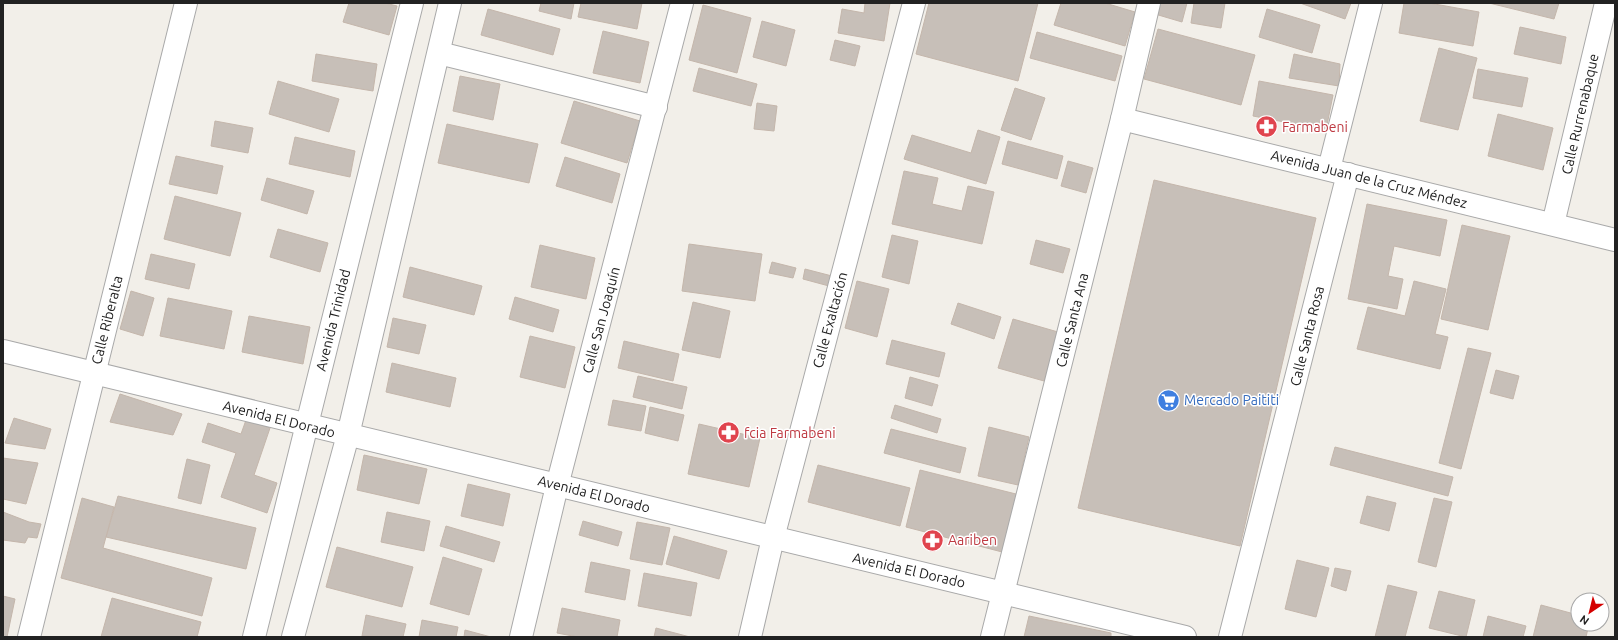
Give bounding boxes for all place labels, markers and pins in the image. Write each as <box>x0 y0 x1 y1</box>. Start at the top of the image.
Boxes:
pharmacy icon: Farmabeni <box>1253 114 1279 140</box>
place label: Farmabeni <box>1282 119 1348 135</box>
supermarket icon: Mercado Paititi <box>1156 387 1182 413</box>
place label: Mercado Paititi <box>1184 392 1279 408</box>
pharmacy icon: fcia Farmabeni <box>716 420 742 446</box>
place label: fcia Farmabeni <box>744 425 836 441</box>
pharmacy icon: Aariben <box>920 527 946 553</box>
place label: Aariben <box>948 532 997 548</box>

